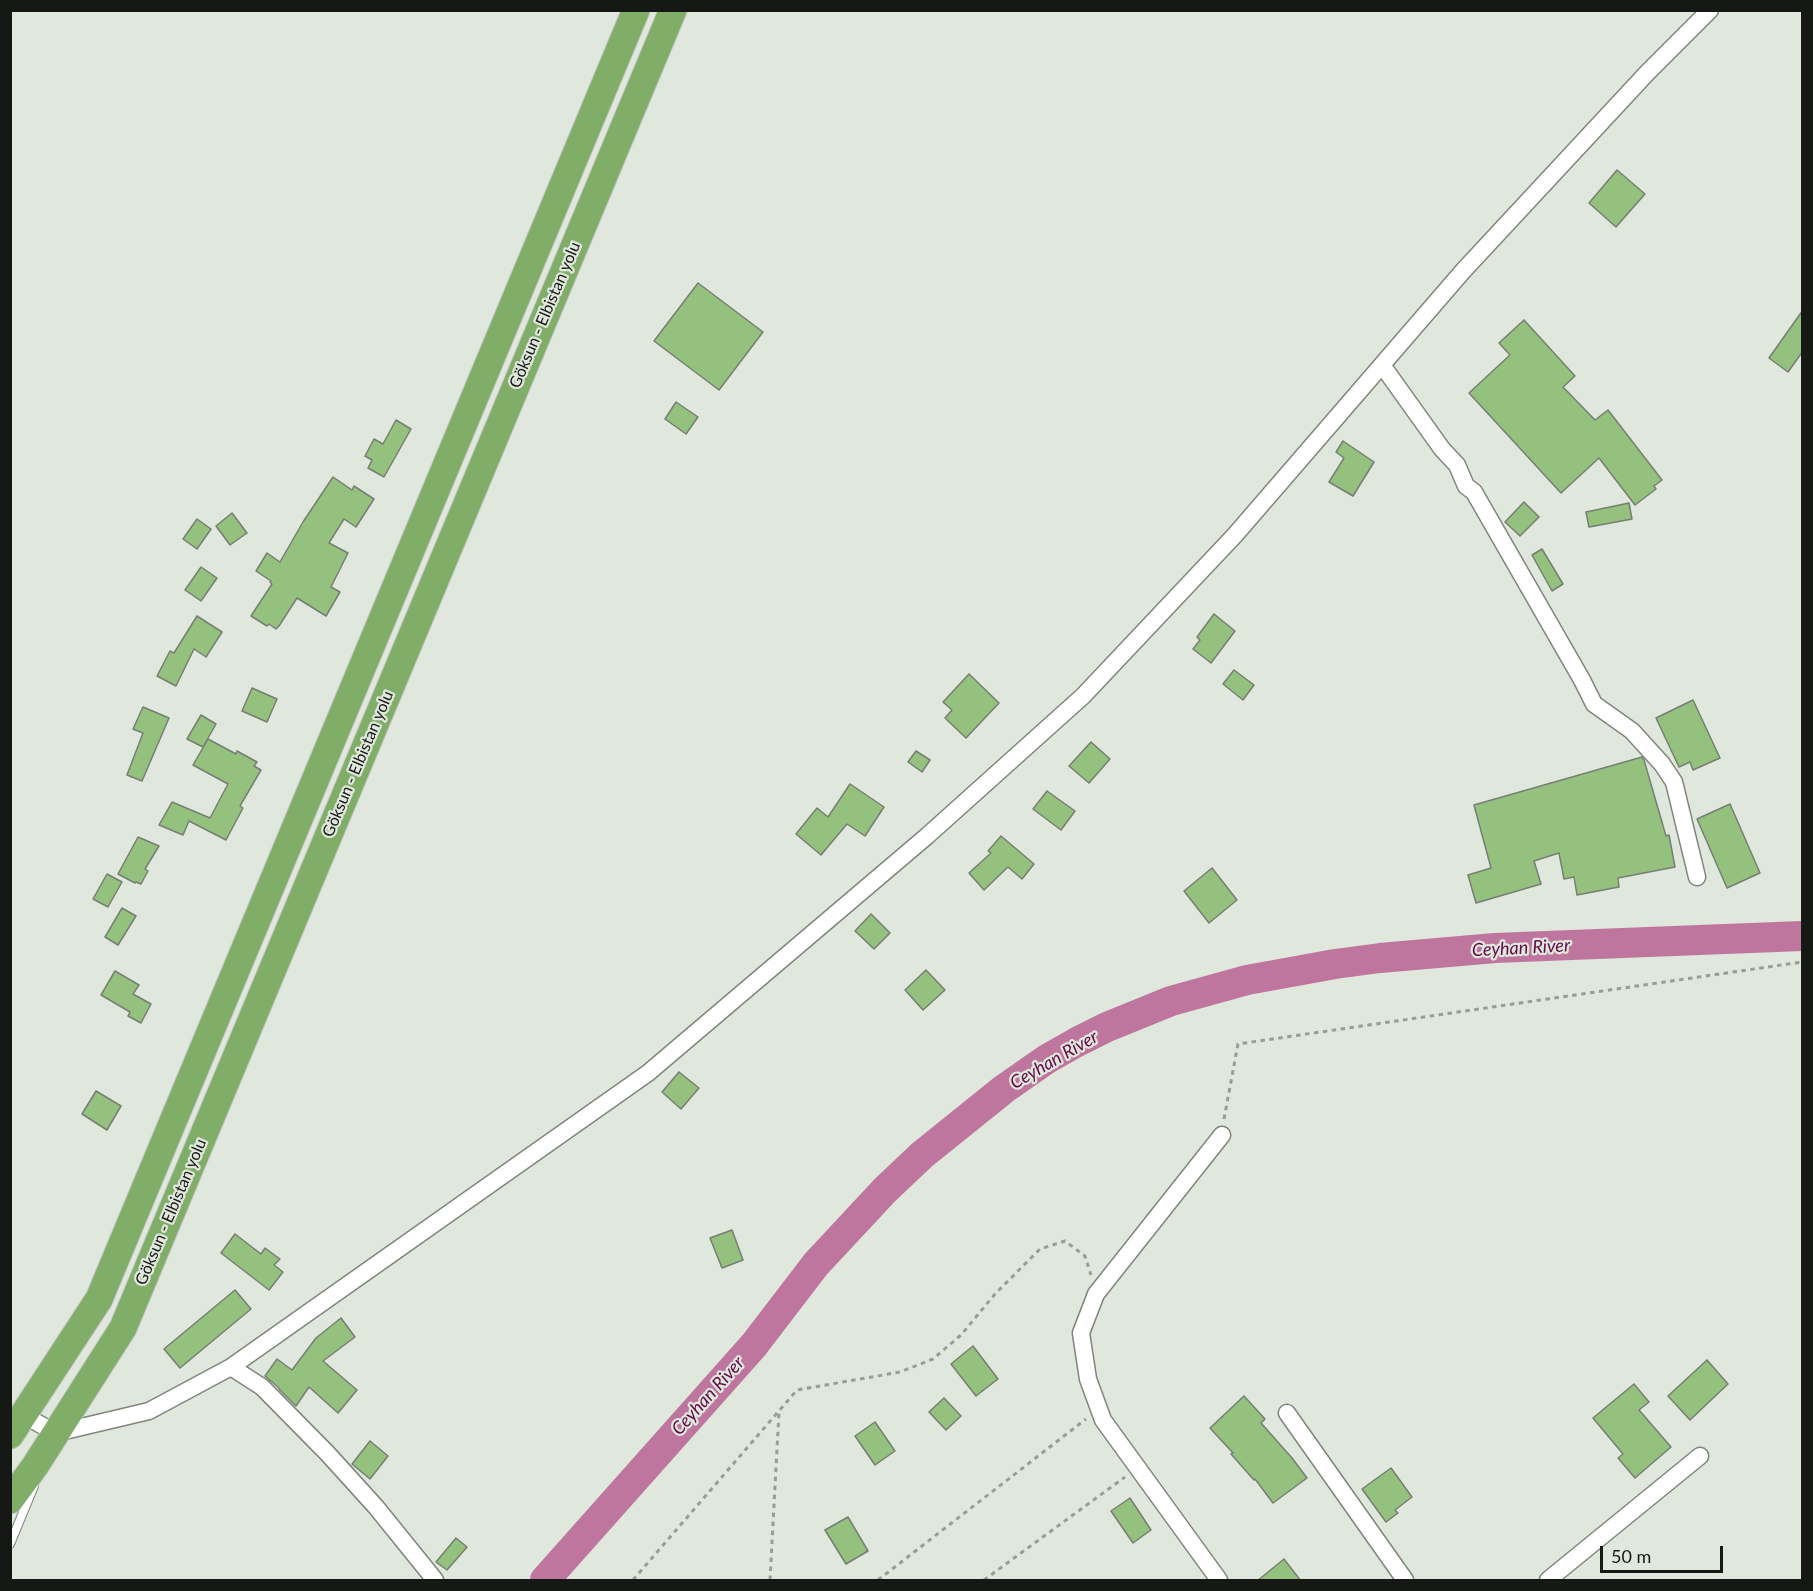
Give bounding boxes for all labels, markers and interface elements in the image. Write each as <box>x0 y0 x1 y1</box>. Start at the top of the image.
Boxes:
street label: Göksun - Elbistan yolu <box>506 239 584 391</box>
street label: Göksun - Elbistan yolu <box>319 688 397 840</box>
water label: Ceyhan River <box>1471 935 1571 961</box>
water label: Ceyhan River <box>1006 1026 1102 1094</box>
street label: Göksun - Elbistan yolu <box>132 1136 210 1288</box>
water label: Ceyhan River <box>667 1352 749 1440</box>
scale bar <box>1603 1534 1726 1572</box>
text: 50 m <box>1611 1545 1651 1567</box>

